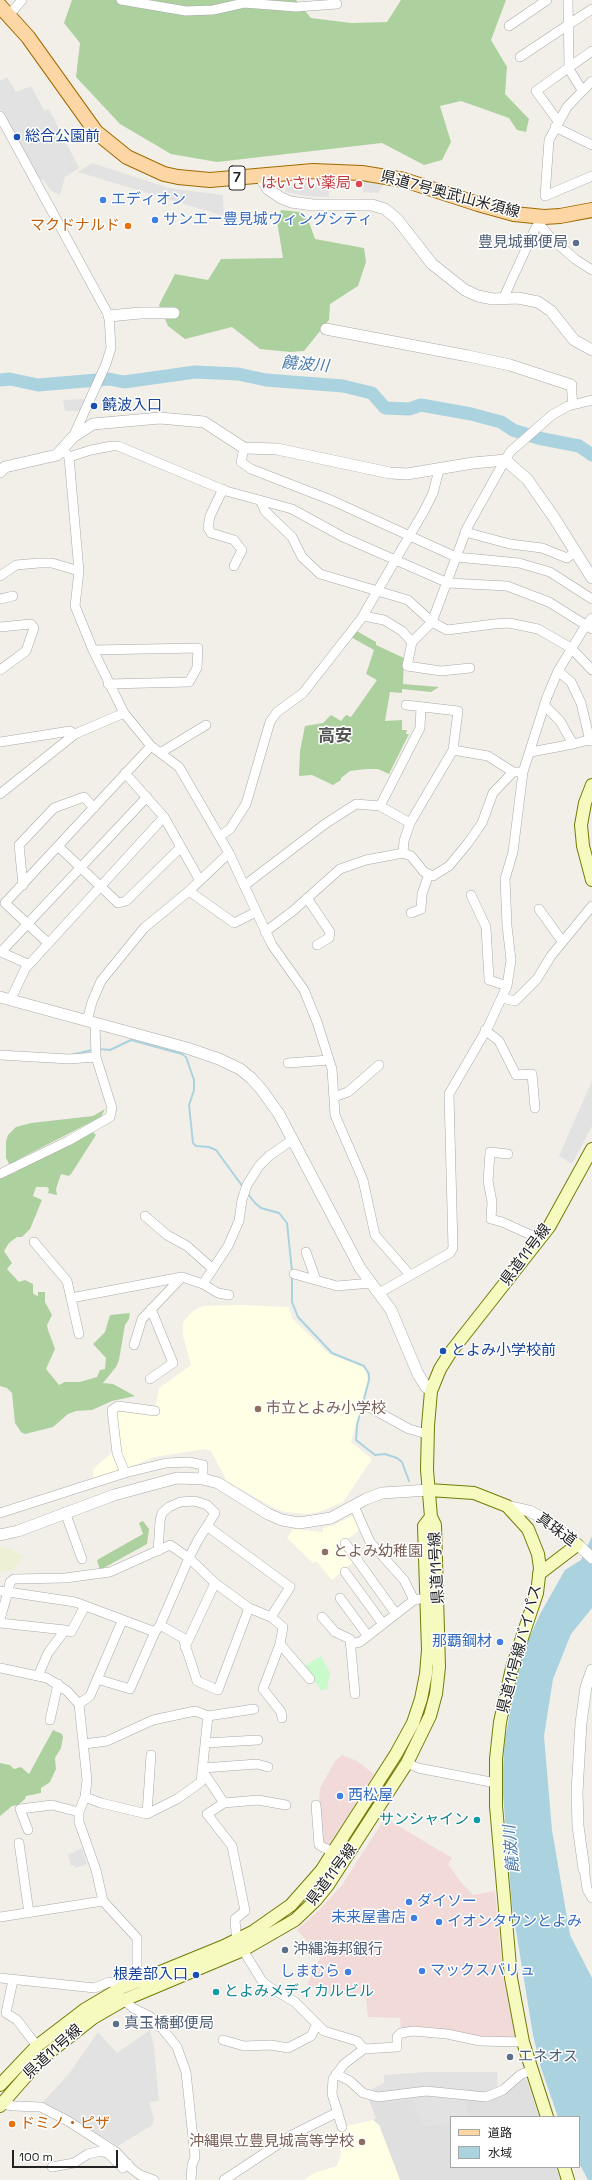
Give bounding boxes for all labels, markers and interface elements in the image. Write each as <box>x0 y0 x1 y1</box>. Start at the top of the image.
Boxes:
place label: 総合公園前 <box>25 128 100 146</box>
marker: 総合公園前 <box>12 132 22 142</box>
road number: 7 <box>229 166 245 190</box>
street label: 県道7号奥武山米須線 <box>378 168 522 222</box>
place label: はいさい薬局 <box>261 175 351 193</box>
marker: はいさい薬局 <box>354 179 364 189</box>
place label: エディオン <box>111 191 186 209</box>
marker: エディオン <box>98 195 108 205</box>
place label: サンエー豊見城ウィングシティ <box>163 211 373 229</box>
marker: サンエー豊見城ウィングシティ <box>150 215 160 225</box>
place label: マクドナルド <box>30 217 120 235</box>
marker: マクドナルド <box>123 221 133 231</box>
place label: 豊見城郵便局 <box>478 234 568 252</box>
marker: 豊見城郵便局 <box>571 238 581 248</box>
water label: 饒波川 <box>280 353 330 377</box>
place label: 饒波入口 <box>102 397 162 415</box>
marker: 饒波入口 <box>89 401 99 411</box>
district label: 高安 <box>318 726 352 746</box>
street label: 県道11号線 <box>497 1221 555 1289</box>
place label: とよみ小学校前 <box>451 1342 556 1360</box>
marker: とよみ小学校前 <box>438 1346 448 1356</box>
place label: 市立とよみ小学校 <box>266 1400 386 1418</box>
marker: 市立とよみ小学校 <box>253 1404 263 1414</box>
street label: 真珠道 <box>533 1509 579 1551</box>
street label: 県道11号線 <box>426 1531 448 1605</box>
place label: とよみ幼稚園 <box>333 1543 423 1561</box>
marker: とよみ幼稚園 <box>320 1547 330 1557</box>
street label: 県道11号線バイパス <box>494 1583 546 1715</box>
place label: 那覇鋼材 <box>432 1633 492 1651</box>
marker: 那覇鋼材 <box>495 1637 505 1647</box>
place label: 西松屋 <box>348 1787 393 1805</box>
marker: 西松屋 <box>335 1791 345 1801</box>
place label: サンシャイン <box>379 1811 469 1829</box>
marker: サンシャイン <box>472 1815 482 1825</box>
water label: 饒波川 <box>500 1824 524 1874</box>
street label: 県道11号線 <box>303 1841 361 1909</box>
place label: ダイソー <box>417 1893 477 1911</box>
marker: ダイソー <box>404 1897 414 1907</box>
place label: 未来屋書店 <box>331 1909 406 1927</box>
marker: 未来屋書店 <box>409 1913 419 1923</box>
place label: イオンタウンとよみ <box>447 1913 582 1931</box>
marker: イオンタウンとよみ <box>434 1917 444 1927</box>
place label: 沖縄海邦銀行 <box>293 1941 383 1959</box>
marker: 沖縄海邦銀行 <box>280 1945 290 1955</box>
place label: マックスバリュ <box>430 1962 535 1980</box>
place label: しまむら <box>280 1963 340 1981</box>
place label: 根差部入口 <box>113 1966 188 1984</box>
marker: マックスバリュ <box>417 1966 427 1976</box>
marker: しまむら <box>343 1967 353 1977</box>
marker: 根差部入口 <box>191 1970 201 1980</box>
place label: とよみメディカルビル <box>224 1983 374 2001</box>
marker: とよみメディカルビル <box>211 1987 221 1997</box>
place label: 真玉橋郵便局 <box>124 2015 214 2033</box>
marker: 真玉橋郵便局 <box>111 2019 121 2029</box>
street label: 県道11号線 <box>20 2021 86 2083</box>
place label: エネオス <box>518 2048 578 2066</box>
marker: エネオス <box>505 2052 515 2062</box>
place label: ドミノ・ピザ <box>20 2115 110 2133</box>
legend <box>450 2116 580 2168</box>
marker: ドミノ・ピザ <box>7 2119 17 2129</box>
text: 道路 <box>488 2125 512 2141</box>
place label: 沖縄県立豊見城高等学校 <box>189 2133 354 2151</box>
marker: 沖縄県立豊見城高等学校 <box>357 2137 367 2147</box>
scale bar <box>14 2142 120 2168</box>
text: 水域 <box>488 2145 512 2161</box>
text: 100 m <box>19 2149 53 2165</box>

